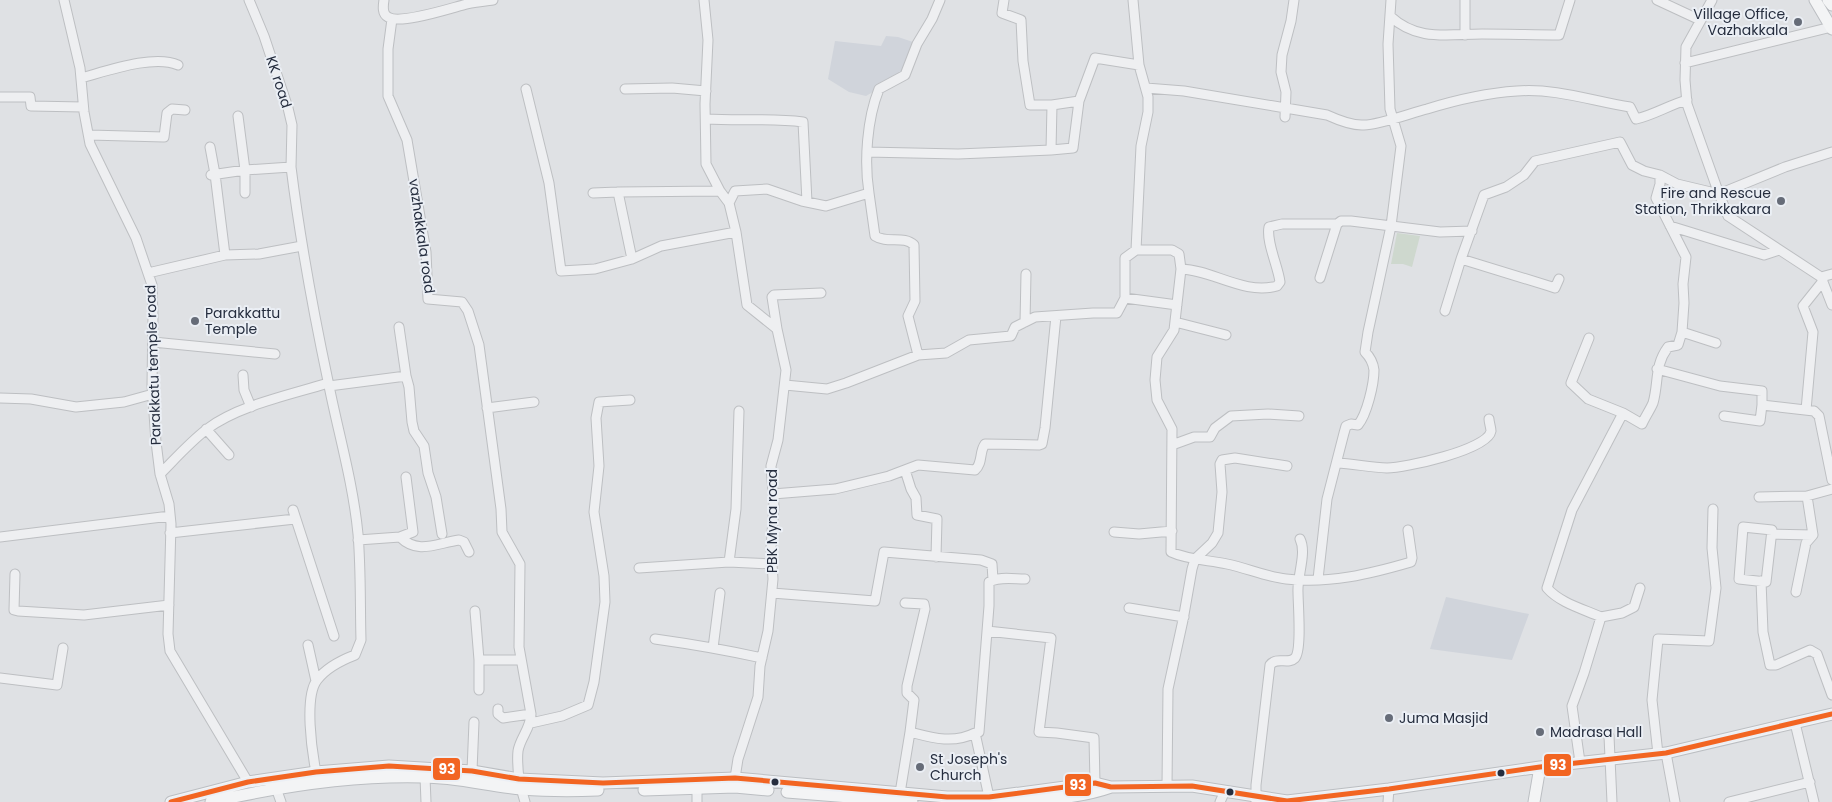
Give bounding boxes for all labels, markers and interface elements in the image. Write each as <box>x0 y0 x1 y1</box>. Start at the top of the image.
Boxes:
place label: Village Office, Vazhakkala <box>1693 4 1788 40</box>
marker: Village Office, Vazhakkala <box>1792 16 1804 28</box>
street label: KK road <box>261 53 297 111</box>
street label: vazhakkala road <box>404 177 440 295</box>
place label: Fire and Rescue Station, Thrikkakara <box>1635 183 1771 219</box>
marker: Fire and Rescue Station, Thrikkakara <box>1775 195 1787 207</box>
street label: Parakkatu temple road <box>140 284 166 446</box>
place label: Parakkattu Temple <box>205 303 280 339</box>
marker: Parakkattu Temple <box>189 315 201 327</box>
street label: PBK Myna road <box>762 469 782 573</box>
place label: Juma Masjid <box>1399 708 1488 728</box>
marker: Juma Masjid <box>1383 712 1395 724</box>
place label: Madrasa Hall <box>1550 722 1642 742</box>
marker: Madrasa Hall <box>1534 726 1546 738</box>
place label: St Joseph's Church <box>930 749 1007 785</box>
line badge: 93 <box>1543 753 1572 777</box>
text: 93 <box>1549 755 1567 775</box>
line badge: 93 <box>432 757 461 781</box>
text: 93 <box>438 759 456 779</box>
marker: St Joseph's Church <box>914 761 926 773</box>
unlabelled marker <box>1496 768 1506 778</box>
line badge: 93 <box>1064 773 1092 797</box>
text: 93 <box>1069 775 1087 795</box>
unlabelled marker <box>770 777 780 787</box>
unlabelled marker <box>1225 787 1235 797</box>

